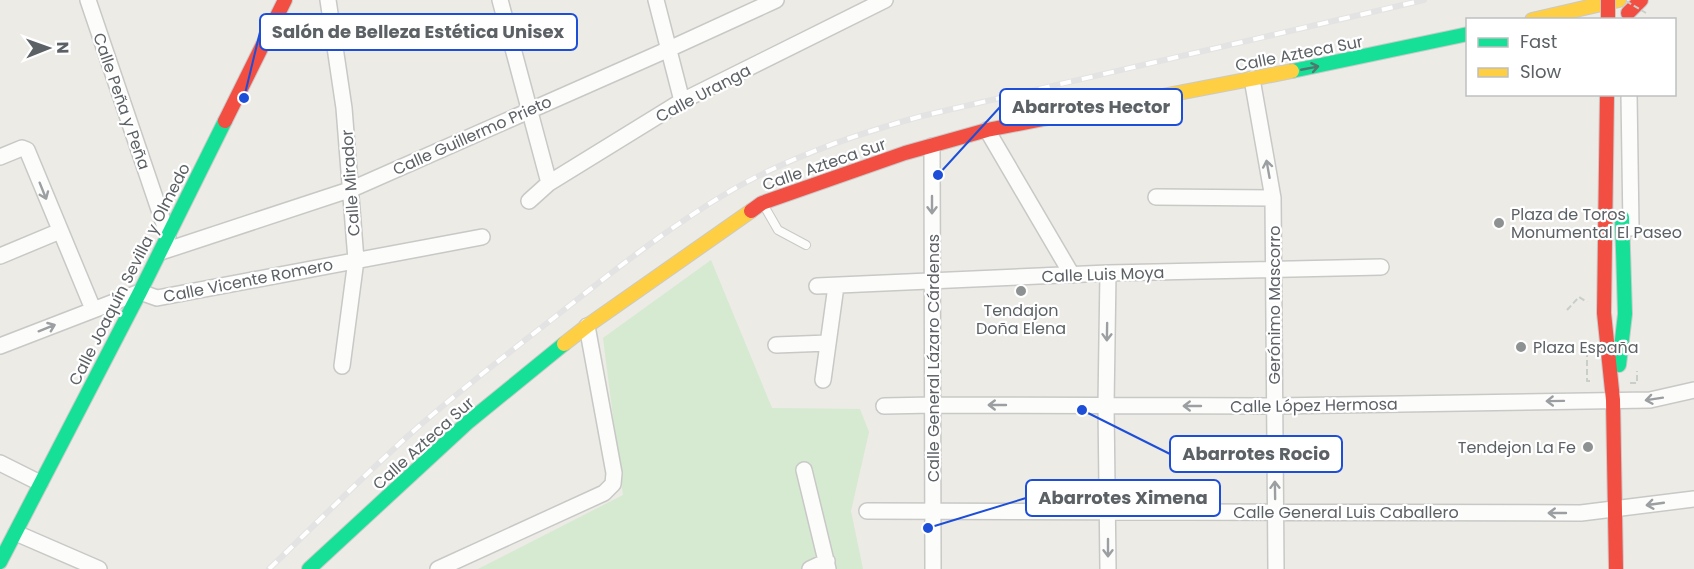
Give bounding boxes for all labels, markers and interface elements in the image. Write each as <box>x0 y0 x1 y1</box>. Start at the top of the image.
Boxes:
callout: Salón de Belleza Estética Unisex <box>260 14 577 50</box>
north arrow <box>18 18 78 78</box>
legend <box>1466 18 1676 96</box>
text: Salón de Belleza Estética Unisex <box>272 19 565 44</box>
text: Fast <box>1520 29 1557 54</box>
street label: Calle Peña y Peña <box>87 30 156 173</box>
street label: Calle Azteca Sur <box>1233 30 1365 77</box>
text: N <box>51 42 74 54</box>
street label: Calle Uranga <box>652 59 755 128</box>
text: Slow <box>1520 59 1562 84</box>
one-way arrow <box>1299 62 1319 73</box>
callout: Abarrotes Hector <box>1000 89 1182 125</box>
street label: Calle Guillermo Prieto <box>389 90 555 181</box>
text: Abarrotes Hector <box>1012 94 1171 119</box>
street label: Calle Mirador <box>335 129 366 237</box>
street label: Calle Azteca Sur <box>759 133 889 196</box>
street label: Calle Joaquín Sevilla y Olmedo <box>63 159 196 389</box>
one-way arrow <box>1262 160 1273 179</box>
one-way arrow <box>38 181 49 199</box>
one-way arrow <box>926 194 938 214</box>
place label: Plaza de Toros Monumental El Paseo <box>1511 203 1682 244</box>
marker: Plaza de Toros Monumental El Paseo <box>1492 216 1506 230</box>
street label: Gerónimo Mascorro <box>1263 226 1286 384</box>
street label: Calle General Lázaro Cárdenas <box>922 234 945 482</box>
street label: Calle Vicente Romero <box>161 253 335 308</box>
street label: Calle Luis Moya <box>1041 261 1165 288</box>
marker: Tendajon Doña Elena <box>1014 284 1028 298</box>
place label: Tendajon Doña Elena <box>976 299 1066 340</box>
one-way arrow <box>37 321 55 332</box>
one-way arrow <box>1101 321 1113 341</box>
place label: Plaza España <box>1533 336 1639 359</box>
marker: Plaza España <box>1514 340 1528 354</box>
street label: Calle Azteca Sur <box>368 392 479 495</box>
street label: Calle López Hermosa <box>1230 393 1398 418</box>
one-way arrow <box>1645 393 1664 404</box>
one-way arrow <box>1545 395 1565 407</box>
one-way arrow <box>987 399 1007 411</box>
one-way arrow <box>1182 400 1202 412</box>
callout: Abarrotes Rocio <box>1170 436 1342 472</box>
place label: Tendejon La Fe <box>1458 436 1576 459</box>
marker: Tendejon La Fe <box>1581 440 1595 454</box>
text: Abarrotes Rocio <box>1182 441 1330 466</box>
callout: Abarrotes Ximena <box>1026 480 1220 516</box>
one-way arrow <box>1269 480 1281 500</box>
text: Abarrotes Ximena <box>1038 485 1208 510</box>
one-way arrow <box>1645 499 1665 510</box>
street label: Calle General Luis Caballero <box>1233 501 1459 524</box>
one-way arrow <box>1547 507 1567 519</box>
one-way arrow <box>1102 537 1114 557</box>

